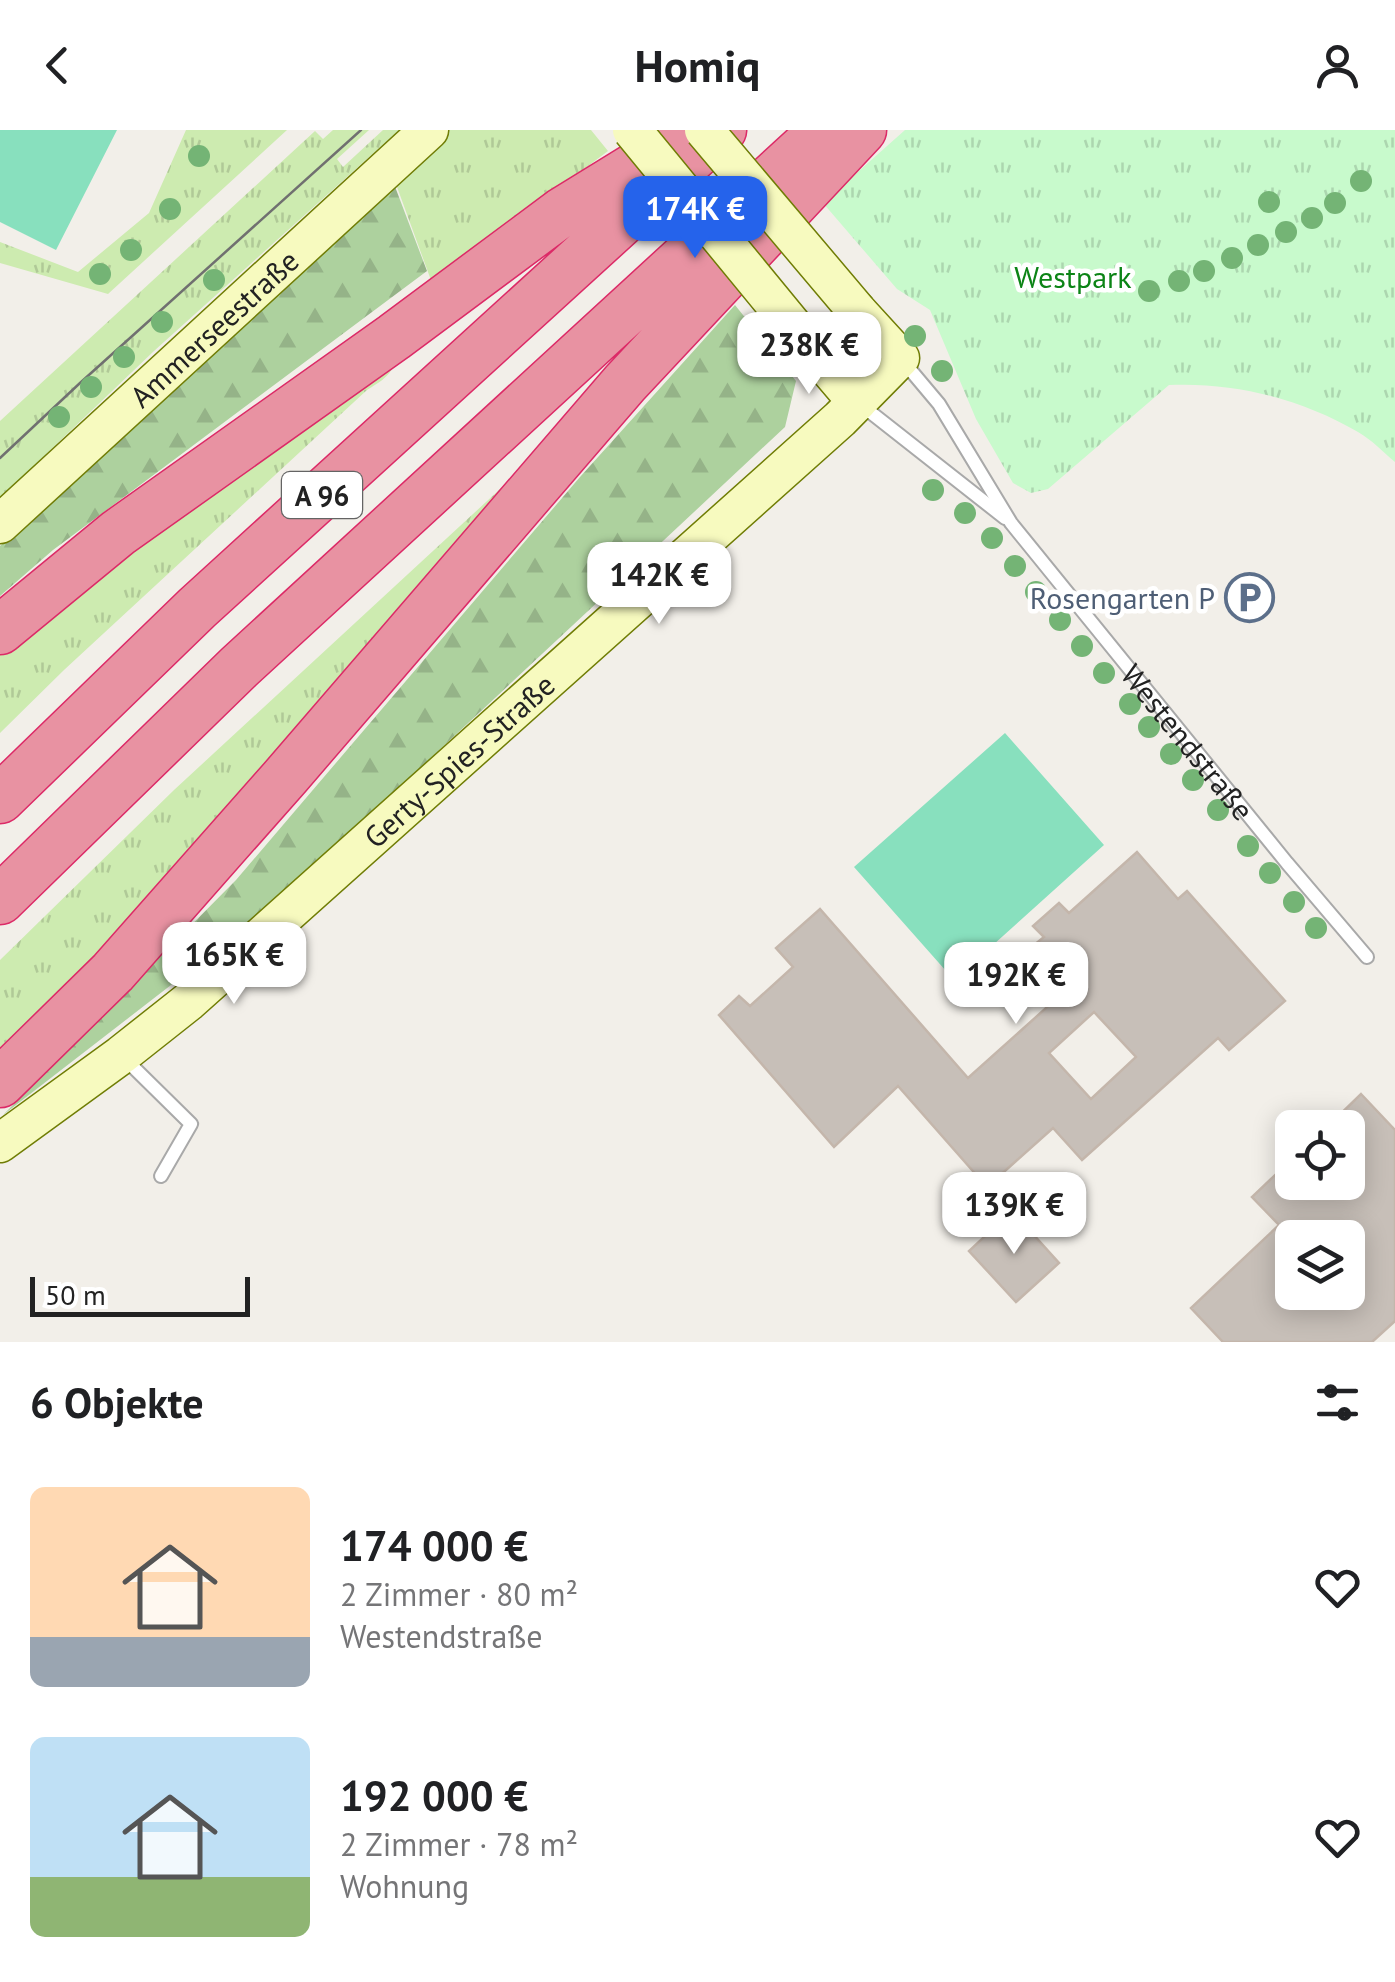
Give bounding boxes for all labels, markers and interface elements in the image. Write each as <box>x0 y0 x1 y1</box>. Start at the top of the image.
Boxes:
text: Homiq <box>635 36 760 94</box>
icon: back <box>30 38 85 93</box>
icon: person <box>1310 38 1365 93</box>
pin: 174K € <box>614 176 776 261</box>
text: 174K € <box>645 187 745 229</box>
street label: Ammerseestraße <box>121 241 306 415</box>
park label: Westpark <box>1014 257 1132 296</box>
pin: 238K € <box>728 312 890 397</box>
text: 238K € <box>759 323 859 365</box>
road number: A 96 <box>282 472 362 518</box>
pin: 142K € <box>578 542 740 627</box>
text: 142K € <box>609 553 709 595</box>
parking icon: Rosengarten P <box>1224 571 1276 623</box>
place label: Rosengarten P <box>1030 578 1215 617</box>
street label: Westendstraße <box>1113 655 1263 828</box>
street label: Gerty-Spies-Straße <box>355 665 562 856</box>
pin: 165K € <box>153 922 315 1007</box>
text: 165K € <box>184 933 284 975</box>
pin: 192K € <box>935 942 1097 1027</box>
text: 192K € <box>966 953 1066 995</box>
map controls <box>1275 1110 1365 1310</box>
button: locate <box>1275 1110 1365 1200</box>
pin: 139K € <box>933 1172 1095 1257</box>
text: 139K € <box>964 1183 1064 1225</box>
button: layers <box>1275 1220 1365 1310</box>
scale bar <box>30 1272 250 1316</box>
text: 50 m <box>45 1276 106 1313</box>
text: 6 Objekte <box>30 1375 204 1430</box>
icon: filters <box>1310 1375 1365 1430</box>
text: 174 000 € <box>340 1518 528 1573</box>
icon: home <box>110 1527 230 1647</box>
icon: heart <box>1310 1560 1365 1615</box>
text: 2 Zimmer · 80 m² <box>340 1573 578 1615</box>
text: Westendstraße <box>340 1615 543 1657</box>
text: 192 000 € <box>340 1768 528 1823</box>
icon: home <box>110 1777 230 1897</box>
icon: heart <box>1310 1810 1365 1865</box>
text: 2 Zimmer · 78 m² <box>340 1823 578 1865</box>
text: Wohnung <box>340 1865 469 1907</box>

